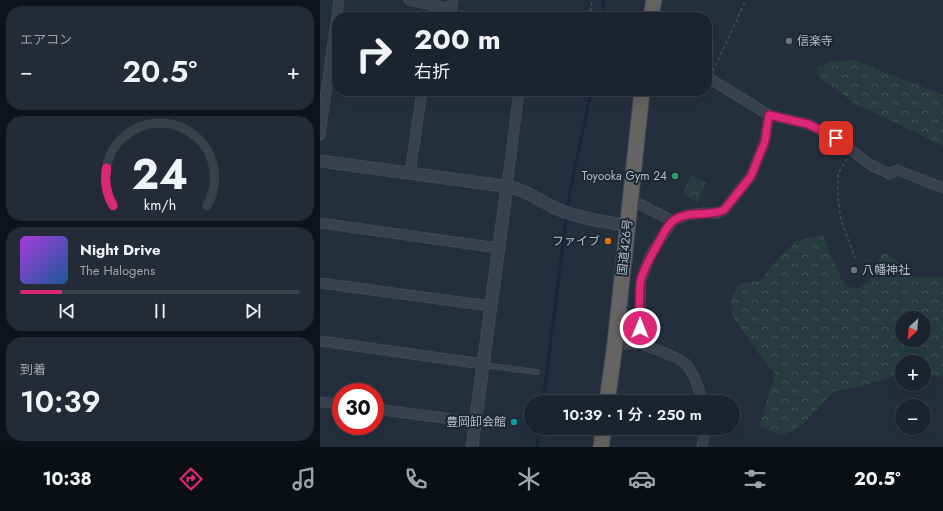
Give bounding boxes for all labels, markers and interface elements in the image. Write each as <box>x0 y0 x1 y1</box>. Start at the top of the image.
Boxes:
text: 200 m <box>414 19 501 60</box>
icon: right <box>348 28 400 80</box>
text: エアコン <box>20 30 72 49</box>
place label: 信楽寺 <box>797 32 833 50</box>
marker: 信楽寺 <box>784 36 794 46</box>
text: 20.5° <box>122 50 197 93</box>
text: − <box>20 55 33 87</box>
text: + <box>286 55 300 87</box>
text: 右折 <box>414 59 450 85</box>
pin <box>819 121 853 155</box>
icon: arrive <box>825 127 847 149</box>
text: 24 <box>132 144 188 205</box>
place label: Toyooka Gym 24 <box>582 167 667 185</box>
marker: Toyooka Gym 24 <box>670 171 680 181</box>
text: km/h <box>144 195 176 215</box>
street label: 国道426号 <box>613 218 637 276</box>
place label: ファイブ <box>552 232 600 250</box>
marker: ファイブ <box>603 236 613 246</box>
text: Night Drive <box>80 239 161 261</box>
text: The Halogens <box>80 261 155 280</box>
place label: 八幡神社 <box>862 261 910 279</box>
marker: 八幡神社 <box>849 265 859 275</box>
icon: previous <box>56 300 78 322</box>
icon: pause <box>149 300 171 322</box>
icon: next <box>242 300 264 322</box>
position arrow <box>619 307 661 349</box>
north arrow <box>895 311 931 347</box>
map controls <box>895 311 931 435</box>
button: + <box>895 355 931 391</box>
text: 到着 <box>20 360 46 379</box>
text: 10:39 <box>20 380 101 423</box>
speed limit sign: 30 <box>332 383 384 435</box>
button: − <box>895 399 931 435</box>
text: 10:39 · 1 分 · 250 m <box>562 404 702 426</box>
place label: 豊岡卸会館 <box>446 413 506 431</box>
marker: 豊岡卸会館 <box>509 417 519 427</box>
icon: directions <box>177 465 205 493</box>
icon: music <box>290 465 318 493</box>
icon: phone <box>402 465 430 493</box>
icon: climate <box>515 465 543 493</box>
icon: car <box>628 465 656 493</box>
icon: filters <box>741 465 769 493</box>
text: 10:38 <box>42 466 92 492</box>
text: 20.5° <box>854 466 901 492</box>

